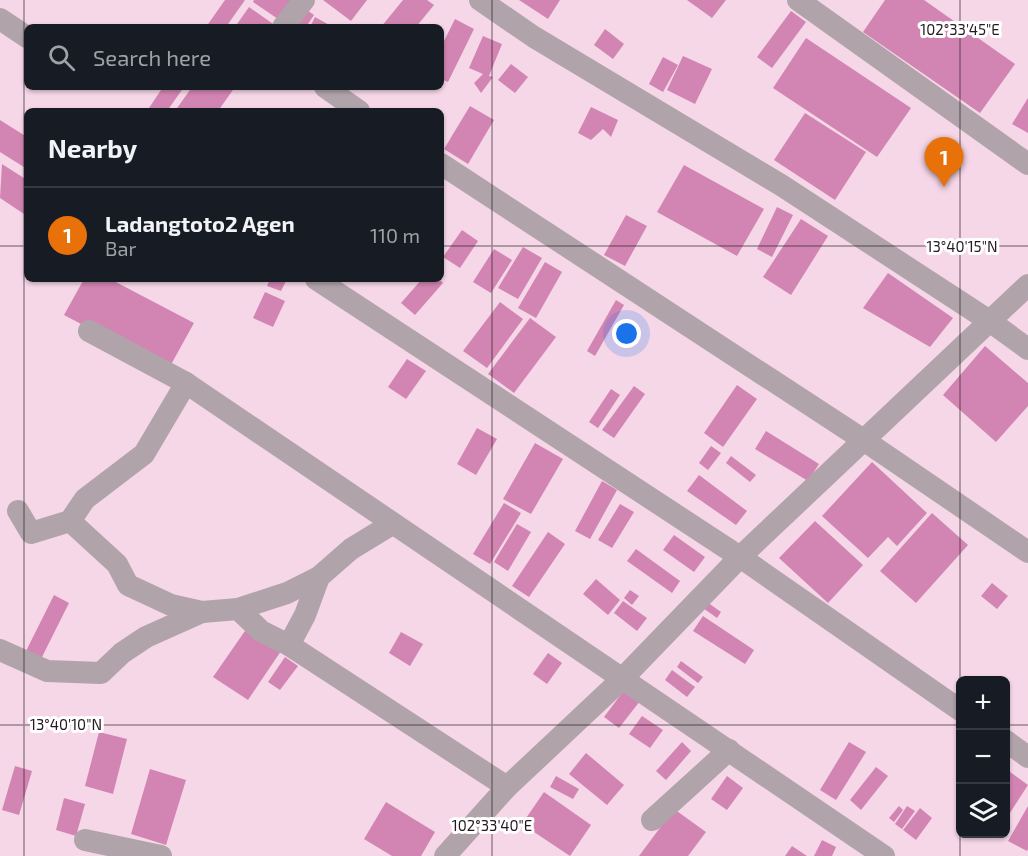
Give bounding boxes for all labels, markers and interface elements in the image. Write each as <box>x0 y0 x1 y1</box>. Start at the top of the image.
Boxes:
text: 102°33'45"E <box>920 20 1000 38</box>
search box <box>24 24 444 90</box>
icon: search <box>45 41 78 74</box>
text: Search here <box>93 44 211 70</box>
text: Nearby <box>48 132 137 163</box>
pin: 1 <box>924 138 964 187</box>
text: Ladangtoto2 Agen <box>105 210 295 236</box>
text: 1 <box>63 223 72 247</box>
text: 110 m <box>370 223 420 247</box>
text: Bar <box>105 236 136 260</box>
text: 13°40'15"N <box>926 237 998 255</box>
your location <box>612 319 641 348</box>
map controls <box>956 676 1010 838</box>
button: + <box>956 676 1010 730</box>
text: 13°40'10"N <box>30 715 102 733</box>
button: − <box>956 730 1010 784</box>
button: layers <box>956 784 1010 838</box>
text: 102°33'40"E <box>452 816 532 834</box>

